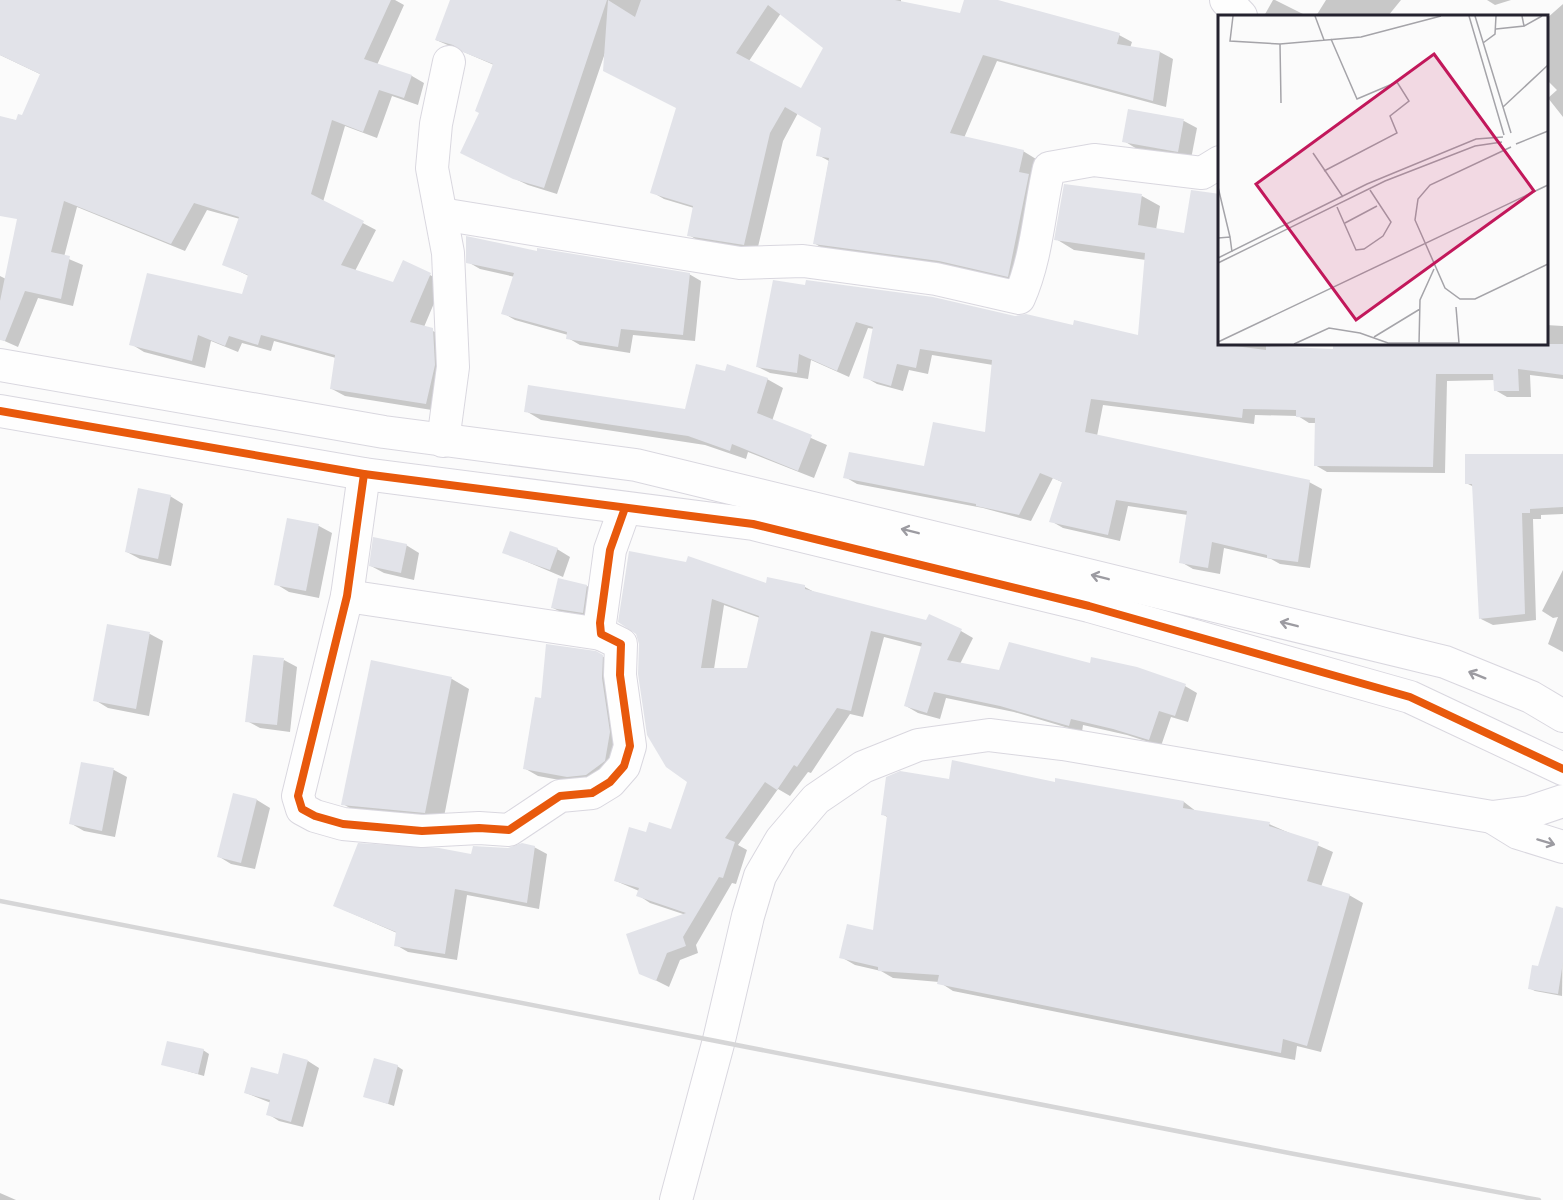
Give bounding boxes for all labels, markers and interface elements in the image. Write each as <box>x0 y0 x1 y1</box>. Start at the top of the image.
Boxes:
inset map <box>1218 15 1548 345</box>
one-way arrow <box>901 524 920 536</box>
one-way arrow <box>1090 571 1109 583</box>
one-way arrow <box>1280 617 1299 629</box>
one-way arrow <box>1468 669 1487 680</box>
one-way arrow <box>1536 837 1555 848</box>

